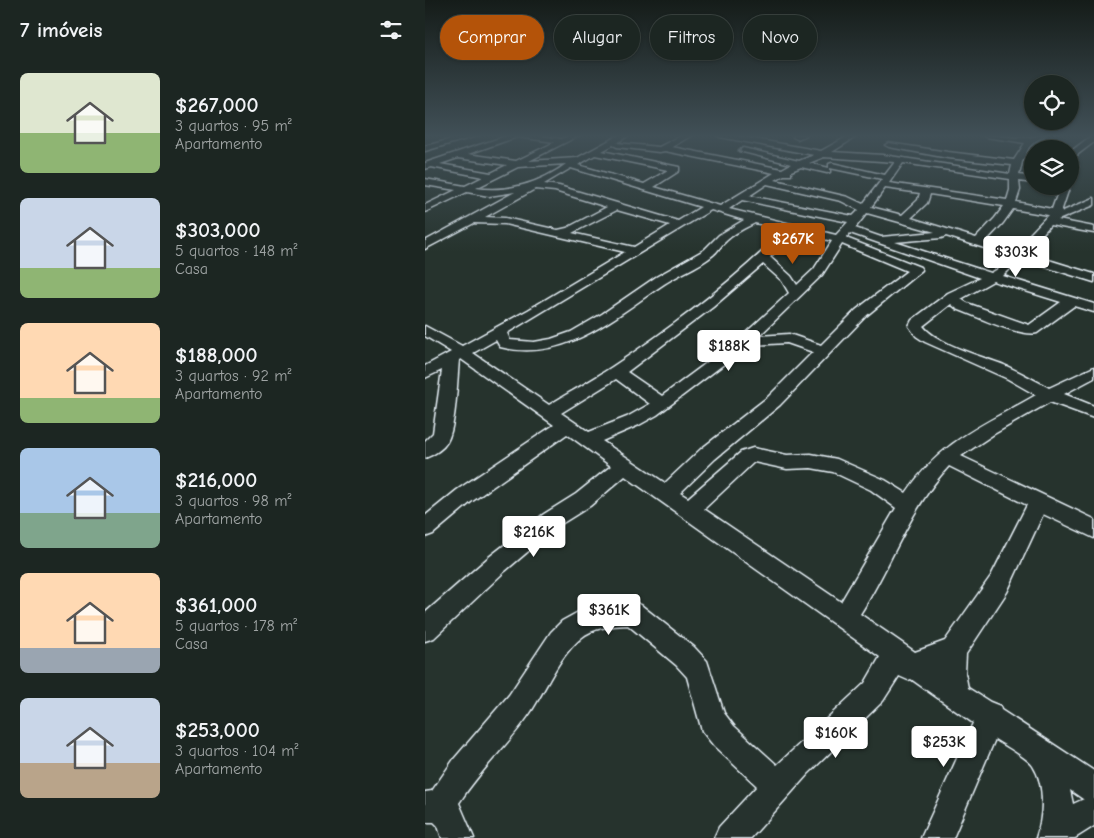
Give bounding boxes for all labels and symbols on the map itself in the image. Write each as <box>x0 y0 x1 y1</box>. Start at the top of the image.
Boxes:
pin: $267K <box>758 222 828 265</box>
pin: $303K <box>981 236 1051 278</box>
pin: $188K <box>694 330 764 372</box>
pin: $216K <box>499 516 569 558</box>
pin: $361K <box>574 594 644 636</box>
pin: $160K <box>801 716 871 759</box>
pin: $253K <box>909 726 979 768</box>

